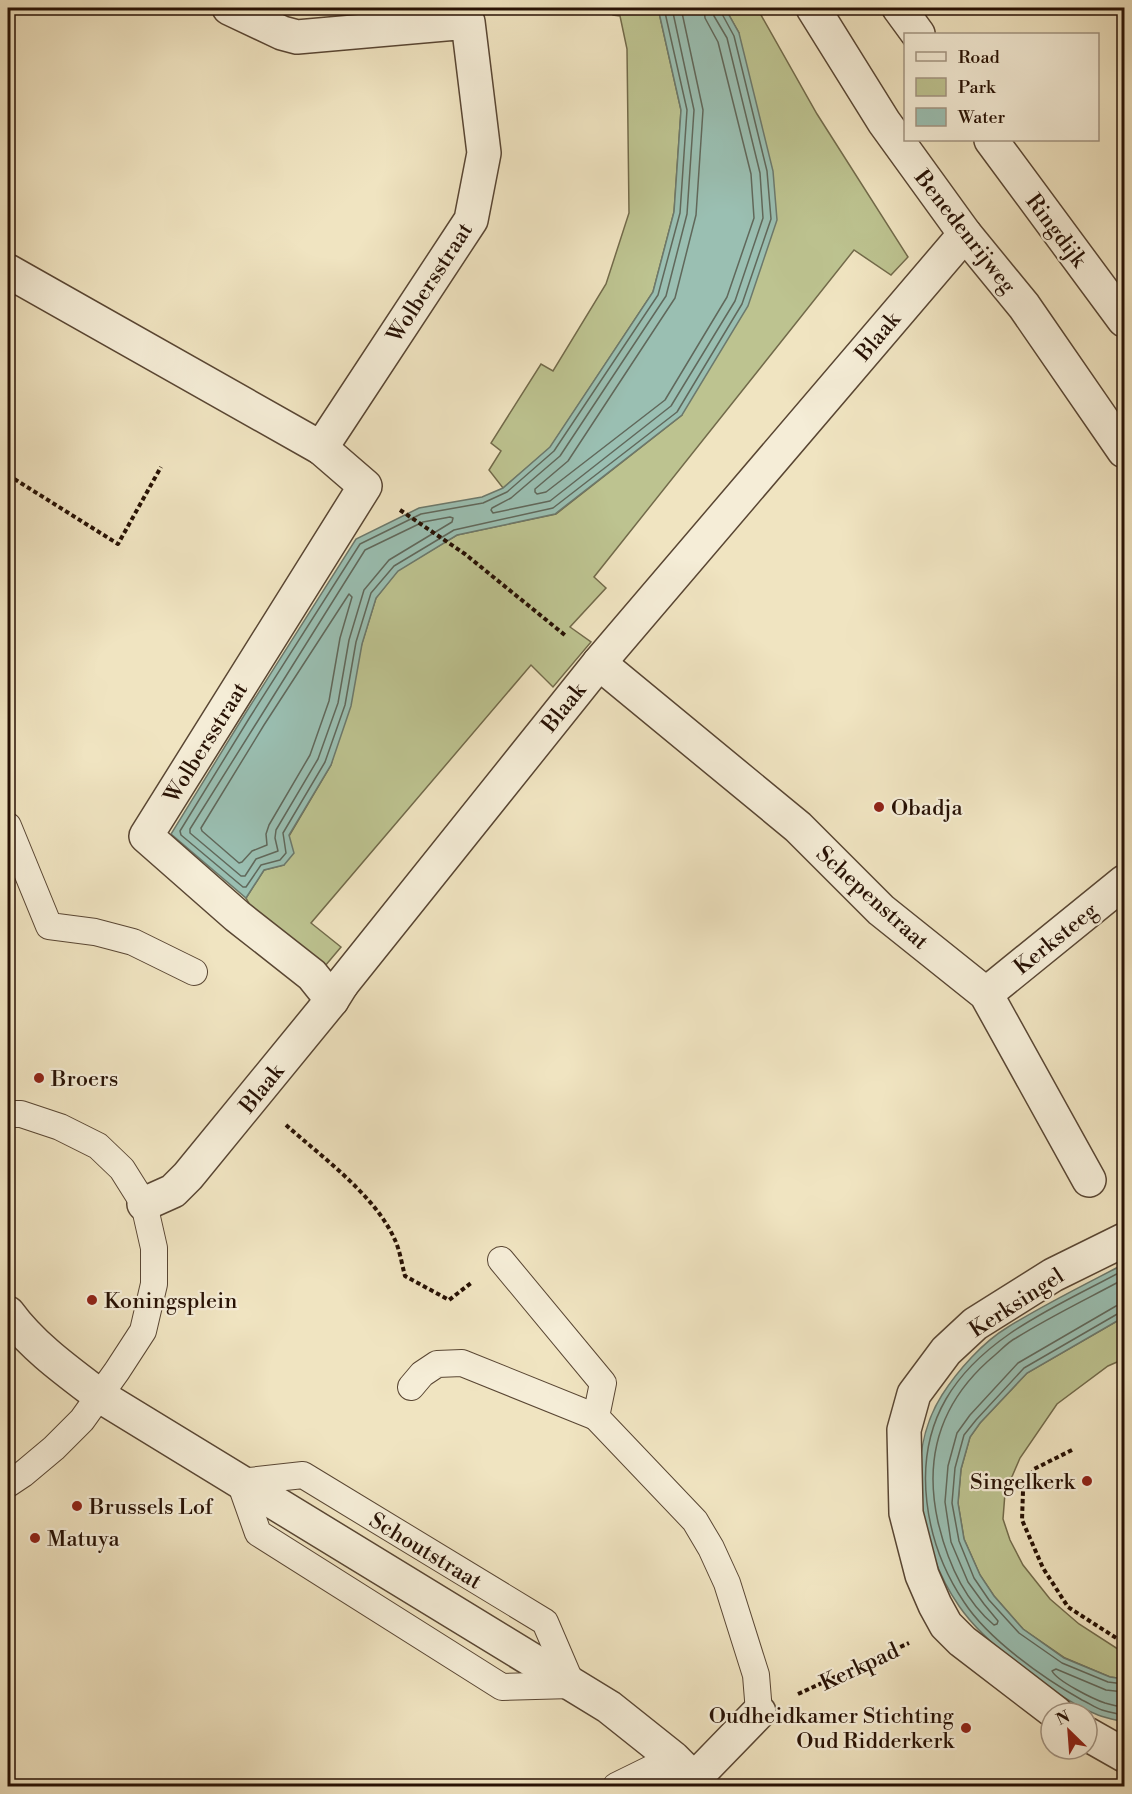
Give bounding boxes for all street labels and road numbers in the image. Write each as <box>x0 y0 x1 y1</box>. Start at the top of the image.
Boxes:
street label: Benedenrijweg <box>908 164 1022 299</box>
street label: Ringdijk <box>1019 189 1093 274</box>
street label: Wolbersstraat <box>381 218 479 349</box>
street label: Blaak <box>849 306 907 368</box>
street label: Wolbersstraat <box>158 677 254 809</box>
street label: Blaak <box>536 677 593 739</box>
street label: Schepenstraat <box>810 841 934 956</box>
street label: Kerksteeg <box>1009 897 1104 981</box>
street label: Blaak <box>234 1058 291 1120</box>
street label: Kerksingel <box>964 1262 1070 1344</box>
street label: Schoutstraat <box>364 1507 487 1596</box>
street label: Kerkpad <box>816 1637 904 1697</box>

